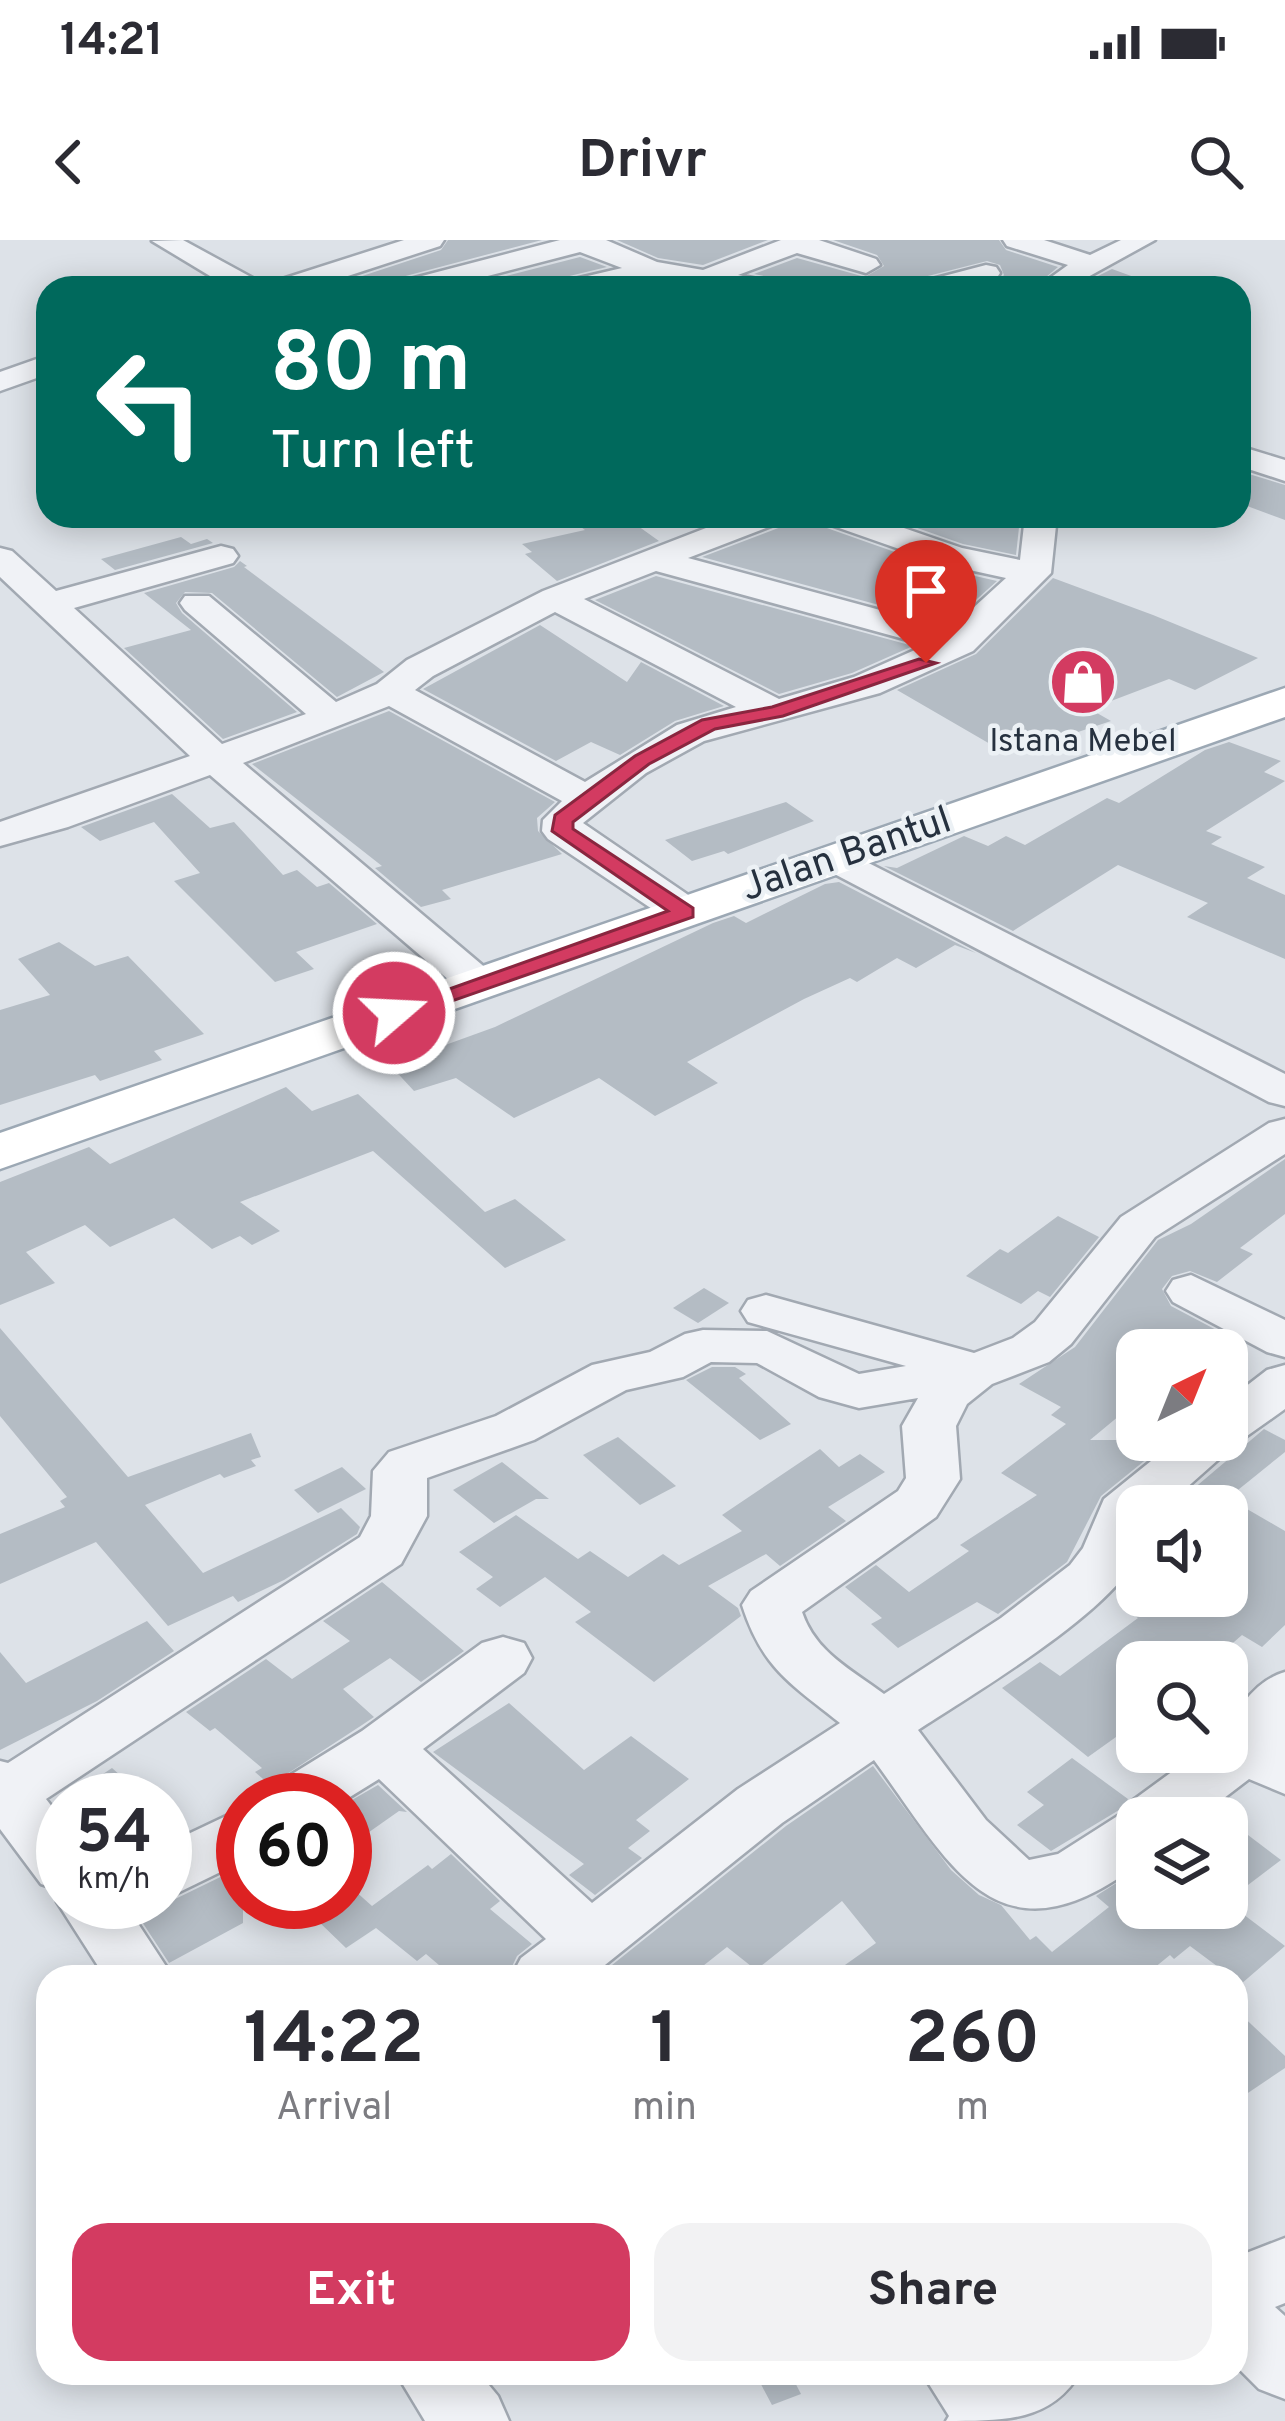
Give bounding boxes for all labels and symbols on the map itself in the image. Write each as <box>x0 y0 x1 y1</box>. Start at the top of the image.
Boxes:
pin <box>875 540 977 663</box>
shop icon: Istana Mebel <box>1048 647 1118 717</box>
place label: Istana Mebel <box>989 722 1177 764</box>
street label: Jalan Bantul <box>736 797 958 915</box>
position arrow <box>331 950 457 1076</box>
north arrow <box>1116 1329 1248 1461</box>
speed limit sign: 60 <box>216 1773 372 1929</box>

